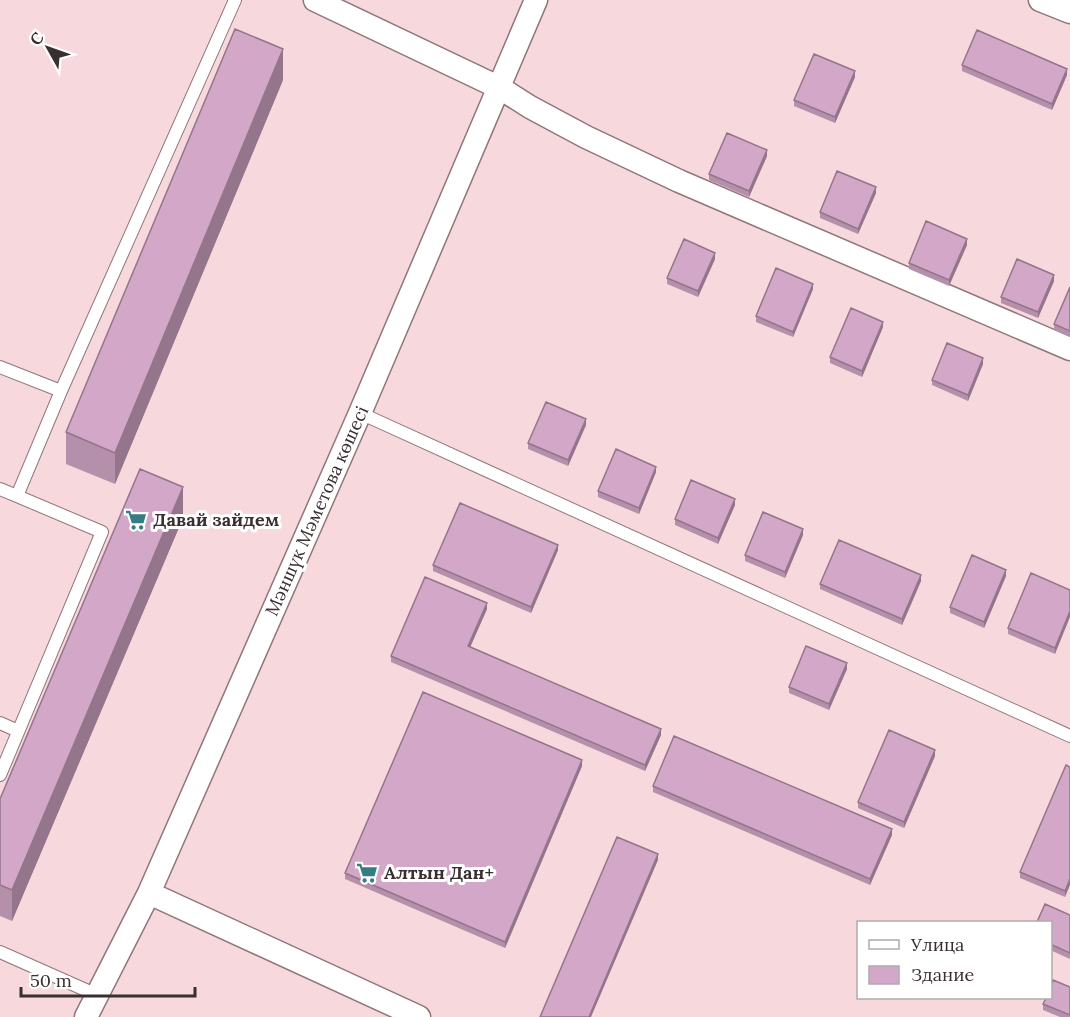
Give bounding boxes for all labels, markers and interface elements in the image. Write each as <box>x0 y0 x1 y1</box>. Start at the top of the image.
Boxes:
north arrow <box>18 18 78 78</box>
text: С <box>25 28 48 49</box>
street label: Мәншүк Мәметова көшесі <box>260 402 373 619</box>
supermarket icon: Давай зайдем <box>124 508 148 532</box>
place label: Давай зайдем <box>153 508 279 531</box>
supermarket icon: Алтын Дан+ <box>355 861 379 885</box>
place label: Алтын Дан+ <box>384 861 494 884</box>
legend <box>857 921 1052 999</box>
text: Улица <box>910 933 964 956</box>
scale bar <box>21 960 195 998</box>
text: Здание <box>911 963 974 986</box>
text: 50 m <box>30 969 72 992</box>

